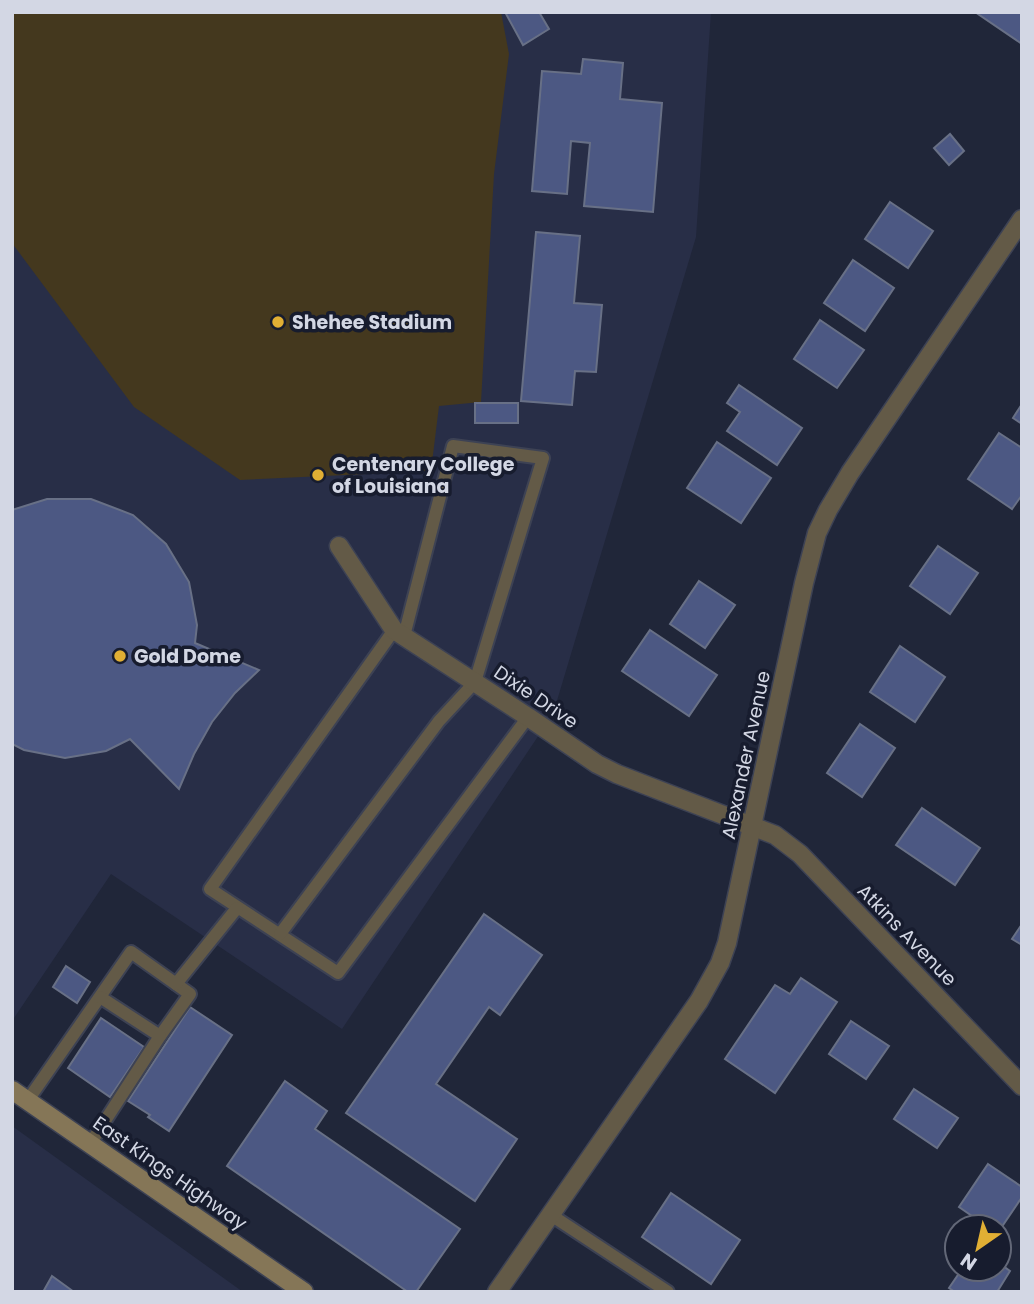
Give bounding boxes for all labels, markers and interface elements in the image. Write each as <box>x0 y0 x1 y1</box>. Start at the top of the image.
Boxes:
place label: Shehee Stadium <box>292 309 452 336</box>
marker: Shehee Stadium <box>270 314 286 330</box>
place label: Centenary College of Louisiana <box>332 451 515 500</box>
marker: Centenary College of Louisiana <box>310 467 326 483</box>
place label: Gold Dome <box>134 643 241 670</box>
marker: Gold Dome <box>112 648 128 664</box>
street label: Dixie Drive <box>489 659 583 735</box>
street label: Alexander Avenue <box>715 668 777 842</box>
street label: Atkins Avenue <box>851 878 963 992</box>
street label: East Kings Highway <box>88 1110 253 1237</box>
north arrow <box>943 1213 1013 1283</box>
text: N <box>955 1246 982 1277</box>

